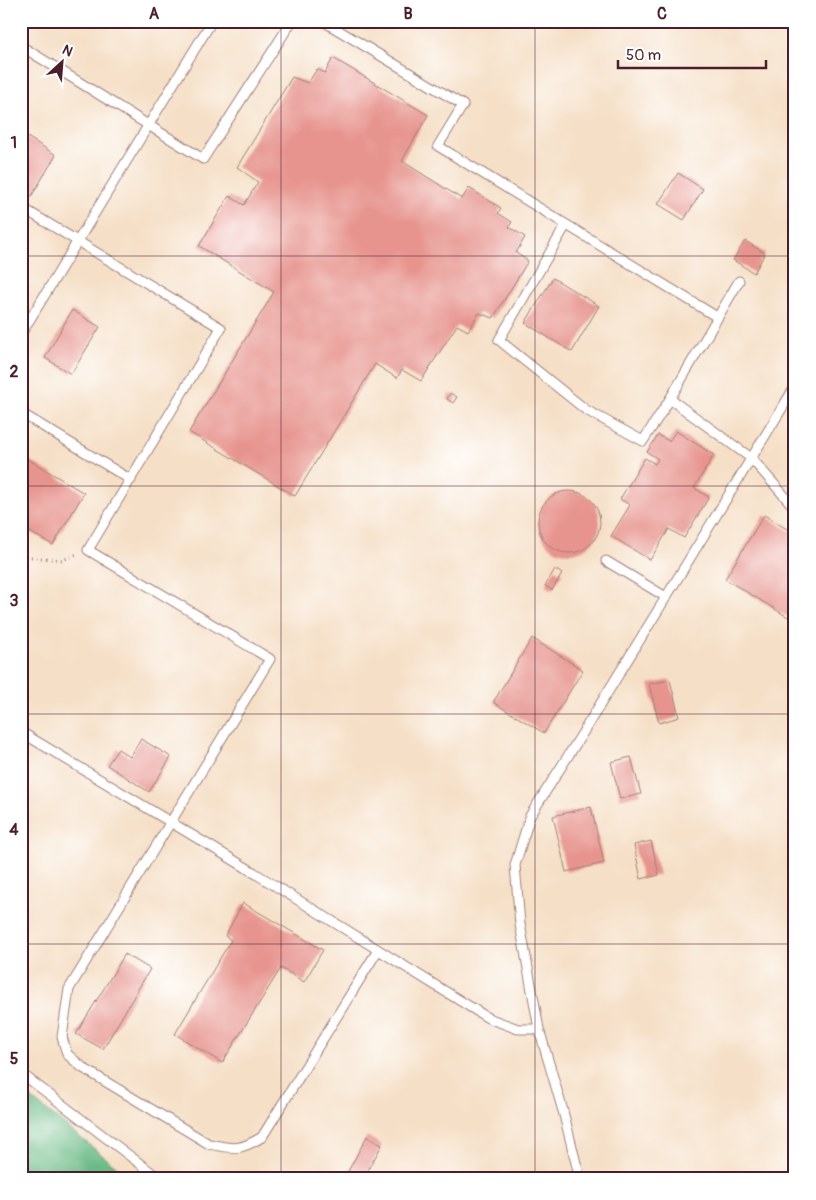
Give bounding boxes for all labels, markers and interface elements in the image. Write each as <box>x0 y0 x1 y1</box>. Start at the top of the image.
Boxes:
text: A <box>149 4 160 24</box>
text: B <box>403 4 413 24</box>
text: C <box>657 4 667 24</box>
north arrow <box>38 38 88 88</box>
scale bar <box>618 38 766 70</box>
text: N <box>59 41 75 60</box>
text: 50 m <box>626 46 661 65</box>
text: 1 <box>11 133 17 153</box>
text: 2 <box>10 362 19 382</box>
text: 3 <box>10 591 19 611</box>
text: 4 <box>9 820 19 840</box>
text: 5 <box>10 1049 19 1069</box>

